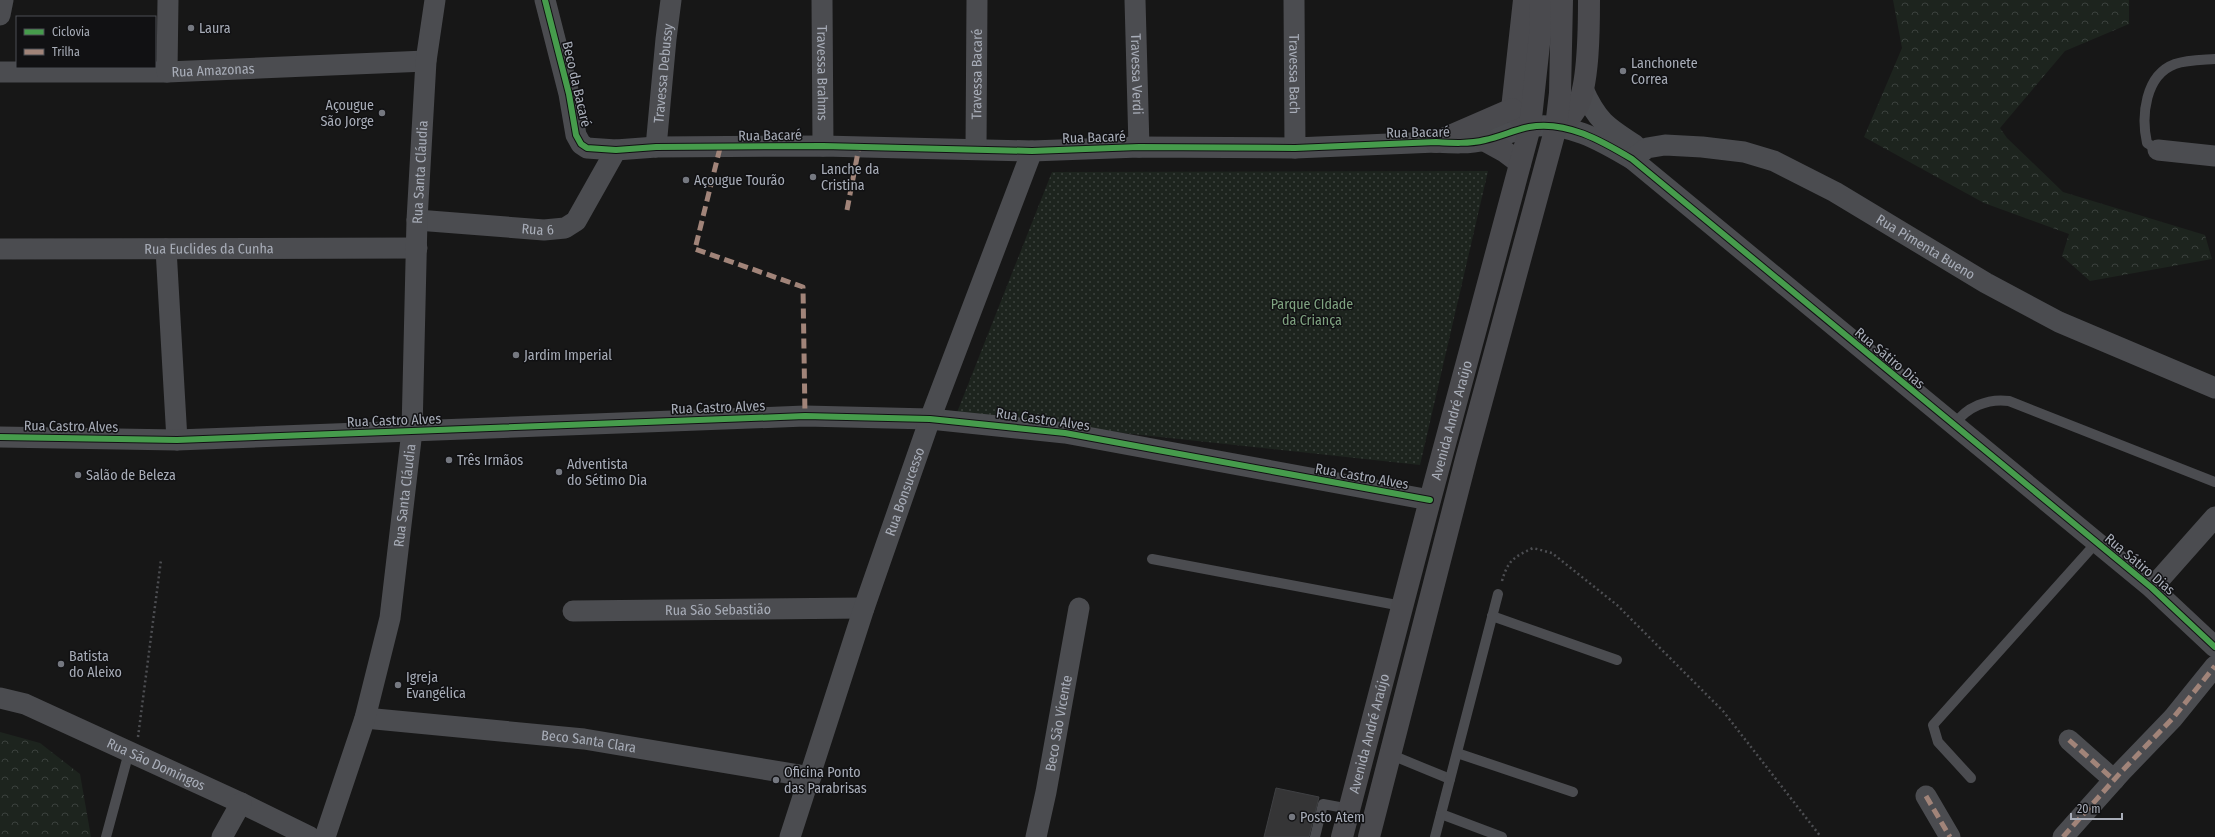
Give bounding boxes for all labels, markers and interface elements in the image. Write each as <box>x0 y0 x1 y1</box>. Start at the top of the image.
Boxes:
legend <box>16 16 156 68</box>
place label: Laura <box>199 20 231 37</box>
street label: Travessa Debussy <box>650 22 677 124</box>
marker: Laura <box>186 23 196 33</box>
text: Ciclovia <box>52 25 90 39</box>
street label: Travessa Brahms <box>813 25 831 121</box>
street label: Travessa Bacaré <box>968 28 986 120</box>
street label: Travessa Verdi <box>1127 33 1146 115</box>
street label: Travessa Bach <box>1285 34 1303 114</box>
street label: Beco da Bacaré <box>558 40 595 129</box>
text: Trilha <box>52 45 80 59</box>
place label: Lanchonete Correa <box>1631 55 1698 88</box>
street label: Rua Amazonas <box>171 60 255 81</box>
marker: Lanchonete Correa <box>1618 66 1628 76</box>
place label: Açougue São Jorge <box>320 97 374 130</box>
marker: Açougue São Jorge <box>377 108 387 118</box>
street label: Rua Santa Cláudia <box>409 120 432 224</box>
street label: Rua Bacaré <box>1386 123 1450 142</box>
street label: Rua Bacaré <box>738 126 802 145</box>
street label: Rua Bacaré <box>1062 128 1126 147</box>
place label: Lanche da Cristina <box>821 161 879 194</box>
place label: Açougue Tourão <box>694 172 785 189</box>
marker: Lanche da Cristina <box>808 172 818 182</box>
marker: Açougue Tourão <box>681 175 691 185</box>
street label: Rua Pimenta Bueno <box>1873 211 1978 283</box>
street label: Rua 6 <box>521 220 555 239</box>
street label: Rua Euclides da Cunha <box>144 240 274 258</box>
park label: Parque CIdade da Criança <box>1271 296 1353 329</box>
street label: Rua Sátiro Dias <box>1851 324 1928 393</box>
place label: Jardim Imperial <box>524 347 612 364</box>
marker: Jardim Imperial <box>511 350 521 360</box>
street label: Avenida André Araújo <box>1428 359 1476 482</box>
street label: Rua Castro Alves <box>670 397 766 418</box>
street label: Rua Castro Alves <box>995 404 1091 434</box>
street label: Rua Castro Alves <box>346 410 442 431</box>
street label: Rua Castro Alves <box>24 417 118 436</box>
street label: Rua Santa Cláudia <box>390 443 419 548</box>
street label: Rua Bonsucesso <box>882 445 928 538</box>
place label: Três Irmãos <box>457 452 523 469</box>
marker: Três Irmãos <box>444 455 454 465</box>
place label: Adventista do Sétimo Dia <box>567 456 647 489</box>
street label: Rua Castro Alves <box>1314 460 1410 493</box>
place label: Salão de Beleza <box>86 467 176 484</box>
marker: Adventista do Sétimo Dia <box>554 467 564 477</box>
marker: Salão de Beleza <box>73 470 83 480</box>
street label: Rua Sátiro Dias <box>2101 530 2178 599</box>
street label: Rua São Sebastião <box>665 601 771 619</box>
place label: Batista do Aleixo <box>69 648 122 681</box>
marker: Batista do Aleixo <box>56 659 66 669</box>
place label: Igreja Evangélica <box>406 669 466 702</box>
street label: Avenida André Araújo <box>1346 672 1393 795</box>
street label: Beco São Vicente <box>1042 674 1076 773</box>
marker: Igreja Evangélica <box>393 680 403 690</box>
street label: Beco Santa Clara <box>540 727 638 757</box>
street label: Rua São Domingos <box>104 735 208 795</box>
place label: Oficina Ponto das Parabrisas <box>784 764 867 797</box>
marker: Oficina Ponto das Parabrisas <box>771 775 781 785</box>
scale bar <box>2071 795 2122 821</box>
text: 20 m <box>2077 802 2101 816</box>
place label: Posto Atem <box>1300 809 1365 826</box>
marker: Posto Atem <box>1287 812 1297 822</box>

